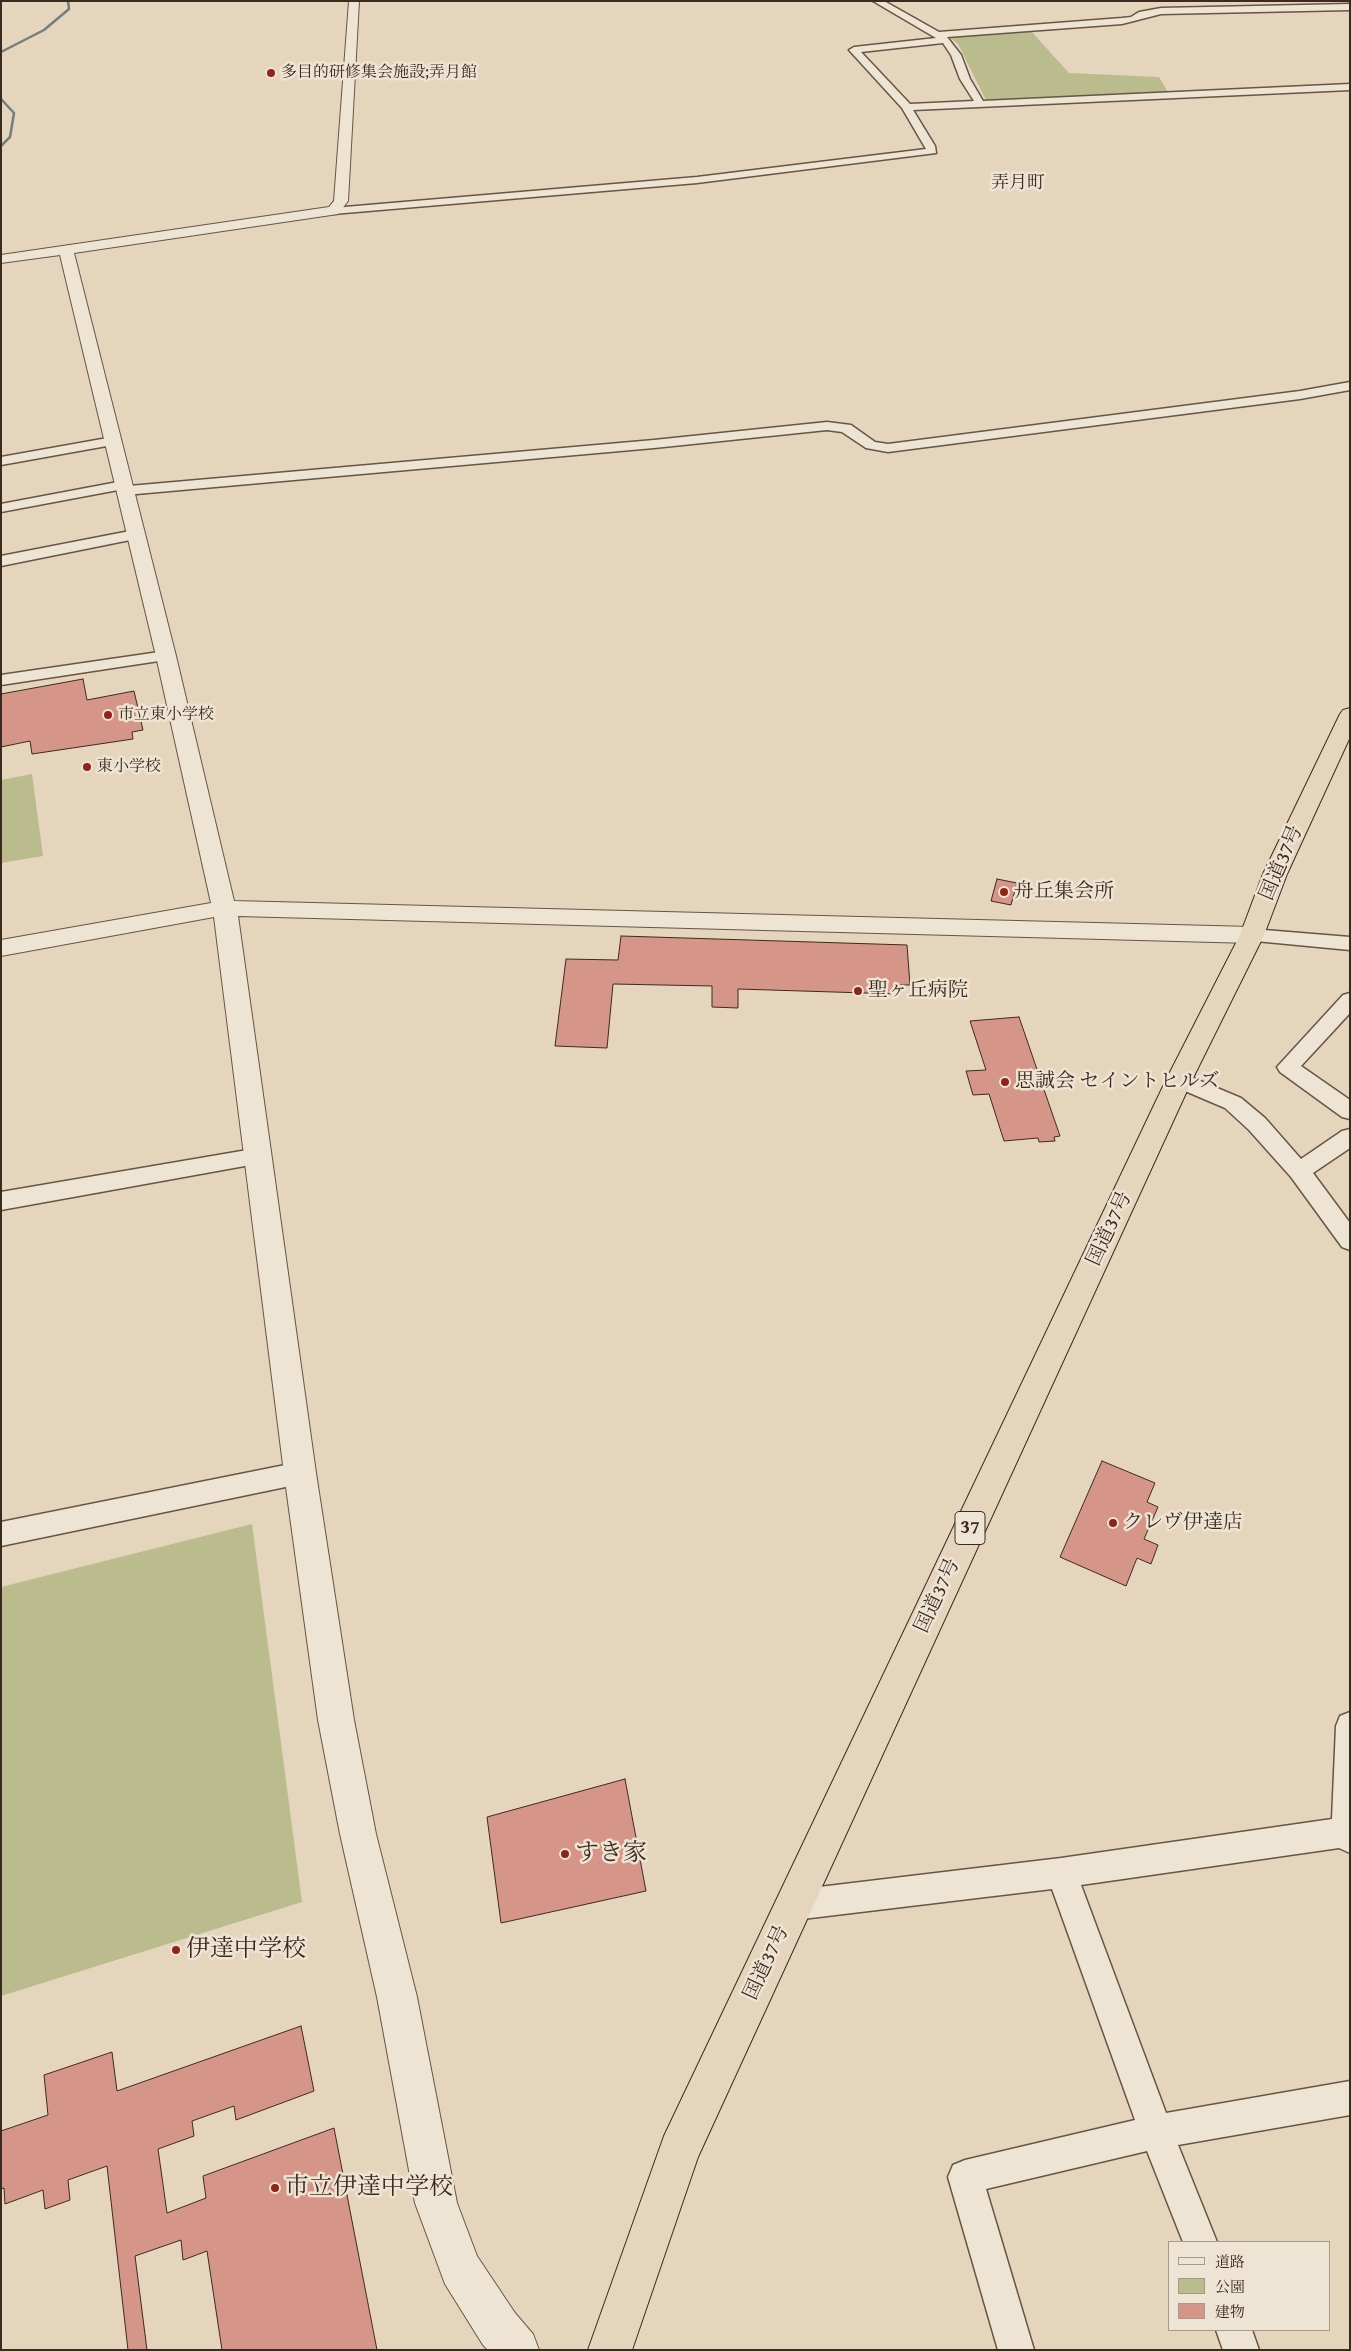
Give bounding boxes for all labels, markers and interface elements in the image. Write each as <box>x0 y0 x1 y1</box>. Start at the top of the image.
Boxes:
place label: 多目的研修集会施設;弄月館 <box>281 63 477 83</box>
marker: 多目的研修集会施設;弄月館 <box>265 67 277 79</box>
district label: 弄月町 <box>991 172 1045 194</box>
place label: 市立東小学校 <box>118 705 214 725</box>
marker: 市立東小学校 <box>102 709 114 721</box>
place label: 東小学校 <box>97 757 161 777</box>
marker: 東小学校 <box>81 761 93 773</box>
street label: 国道37号 <box>1255 822 1309 904</box>
place label: 舟丘集会所 <box>1014 880 1114 904</box>
marker: 舟丘集会所 <box>998 886 1010 898</box>
place label: 聖ヶ丘病院 <box>868 979 968 1003</box>
marker: 聖ヶ丘病院 <box>852 985 864 997</box>
place label: 思誠会 セイントヒルズ <box>1015 1070 1219 1094</box>
marker: 思誠会 セイントヒルズ <box>999 1076 1011 1088</box>
street label: 国道37号 <box>1082 1188 1138 1270</box>
place label: クレヴ伊達店 <box>1123 1511 1243 1535</box>
road number: 37 <box>955 1512 985 1545</box>
marker: クレヴ伊達店 <box>1107 1517 1119 1529</box>
street label: 国道37号 <box>910 1555 966 1637</box>
place label: すき家 <box>575 1840 647 1868</box>
marker: すき家 <box>559 1848 571 1860</box>
street label: 国道37号 <box>739 1922 795 2004</box>
place label: 伊達中学校 <box>186 1936 306 1964</box>
marker: 伊達中学校 <box>170 1944 182 1956</box>
place label: 市立伊達中学校 <box>285 2174 453 2202</box>
marker: 市立伊達中学校 <box>269 2182 281 2194</box>
legend <box>1168 2241 1331 2331</box>
text: 道路 <box>1215 2251 1245 2272</box>
text: 公園 <box>1215 2276 1245 2297</box>
text: 建物 <box>1215 2301 1245 2322</box>

